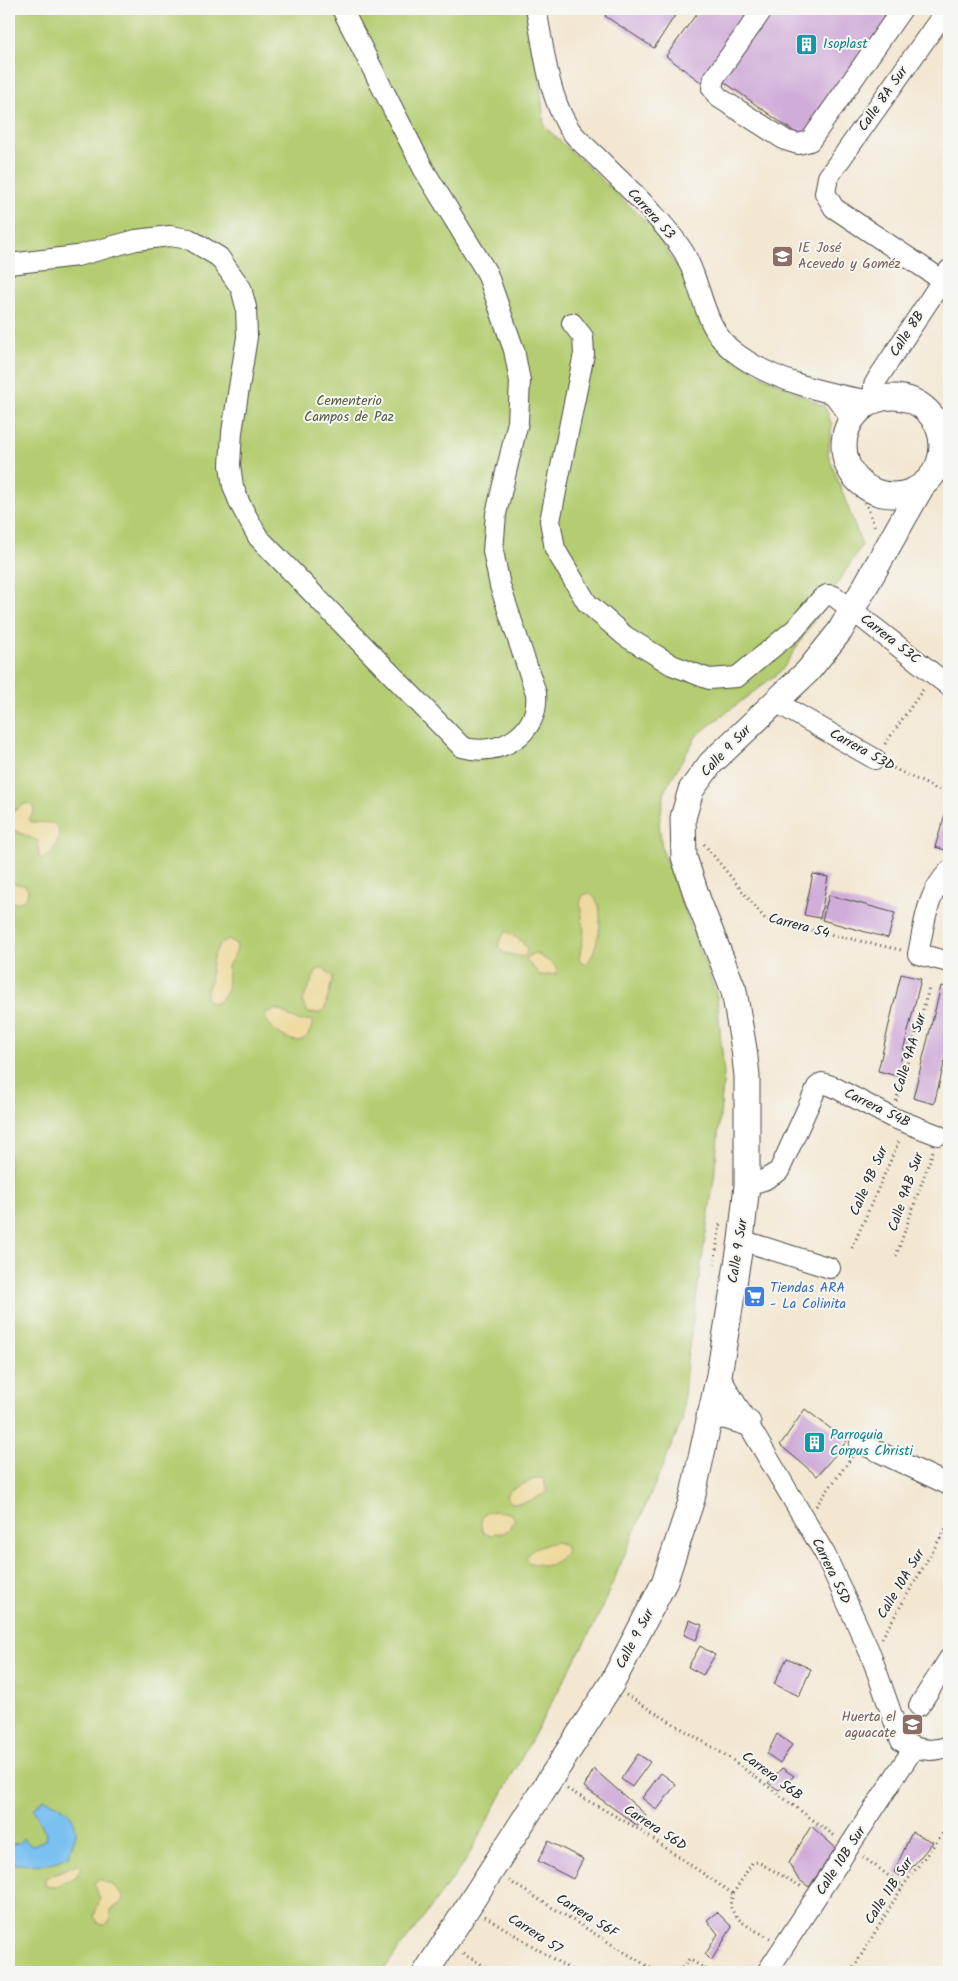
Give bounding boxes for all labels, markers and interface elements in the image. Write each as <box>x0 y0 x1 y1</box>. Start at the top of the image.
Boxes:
building icon: Isoplast <box>795 32 819 56</box>
place label: Isoplast <box>823 33 868 55</box>
street label: Calle 8A Sur <box>852 61 914 136</box>
street label: Carrera 53 <box>622 183 680 245</box>
place label: IE José Acevedo y Goméz <box>798 237 901 275</box>
school or university icon: IE José Acevedo y Goméz <box>770 244 794 268</box>
street label: Calle 8B <box>884 307 930 361</box>
park label: Cementerio Campos de Paz <box>304 390 394 428</box>
street label: Carrera 53C <box>855 608 925 670</box>
street label: Calle 9 Sur <box>696 719 757 782</box>
street label: Carrera 53D <box>825 723 899 777</box>
street label: Carrera 54 <box>766 907 832 945</box>
street label: Calle 9AA Sur <box>887 1009 933 1095</box>
street label: Carrera 54B <box>840 1082 914 1134</box>
street label: Calle 9B Sur <box>844 1142 895 1219</box>
street label: Calle 9AB Sur <box>882 1148 930 1235</box>
street label: Calle 9 Sur <box>722 1216 754 1285</box>
place label: Tiendas ARA - La Colinita <box>770 1277 846 1315</box>
supermarket icon: Tiendas ARA - La Colinita <box>742 1284 766 1308</box>
place label: Parroquia Corpus Christi <box>830 1424 914 1462</box>
building icon: Parroquia Corpus Christi <box>802 1431 826 1455</box>
street label: Carrera 55D <box>805 1534 857 1608</box>
street label: Calle 10A Sur <box>871 1544 931 1623</box>
street label: Calle 9 Sur <box>610 1604 661 1673</box>
place label: Huerta el aguacate <box>842 1706 897 1744</box>
school or university icon: Huerta el aguacate <box>900 1713 924 1737</box>
street label: Carrera 56B <box>737 1746 807 1806</box>
street label: Carrera 56D <box>619 1799 691 1857</box>
street label: Calle 10B Sur <box>810 1821 872 1900</box>
street label: Calle 11B Sur <box>859 1852 920 1929</box>
street label: Carrera 56F <box>552 1888 624 1945</box>
street label: Carrera 57 <box>503 1908 567 1960</box>

